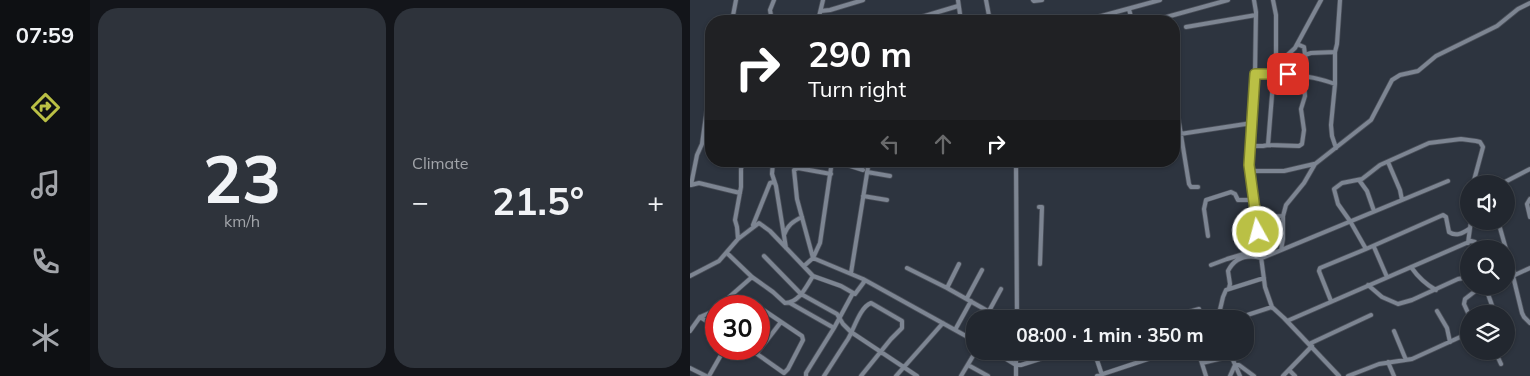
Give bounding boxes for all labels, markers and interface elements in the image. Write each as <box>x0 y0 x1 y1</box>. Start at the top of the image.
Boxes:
text: 07:59 <box>16 21 74 49</box>
text: 290 m <box>808 32 912 76</box>
icon: right <box>725 35 790 100</box>
pin <box>1267 53 1309 95</box>
icon: arrive <box>1274 60 1302 88</box>
text: Turn right <box>808 75 906 103</box>
icon: directions <box>28 90 63 125</box>
icon: left <box>876 130 904 158</box>
icon: ahead <box>929 130 957 158</box>
icon: right <box>982 130 1010 158</box>
text: 23 <box>203 138 281 219</box>
text: Climate <box>412 153 468 173</box>
icon: music <box>28 167 63 202</box>
map controls <box>1460 175 1515 360</box>
button: sound <box>1460 175 1515 230</box>
text: 21.5° <box>492 177 584 225</box>
text: − <box>412 184 429 219</box>
text: + <box>647 184 664 219</box>
position arrow <box>1231 205 1283 257</box>
text: km/h <box>224 211 260 231</box>
button: search <box>1460 240 1515 295</box>
icon: phone <box>28 244 63 279</box>
speed limit sign: 30 <box>705 295 770 360</box>
button: layers <box>1460 305 1515 360</box>
icon: climate <box>28 320 63 355</box>
text: 08:00 · 1 min · 350 m <box>1016 323 1204 347</box>

